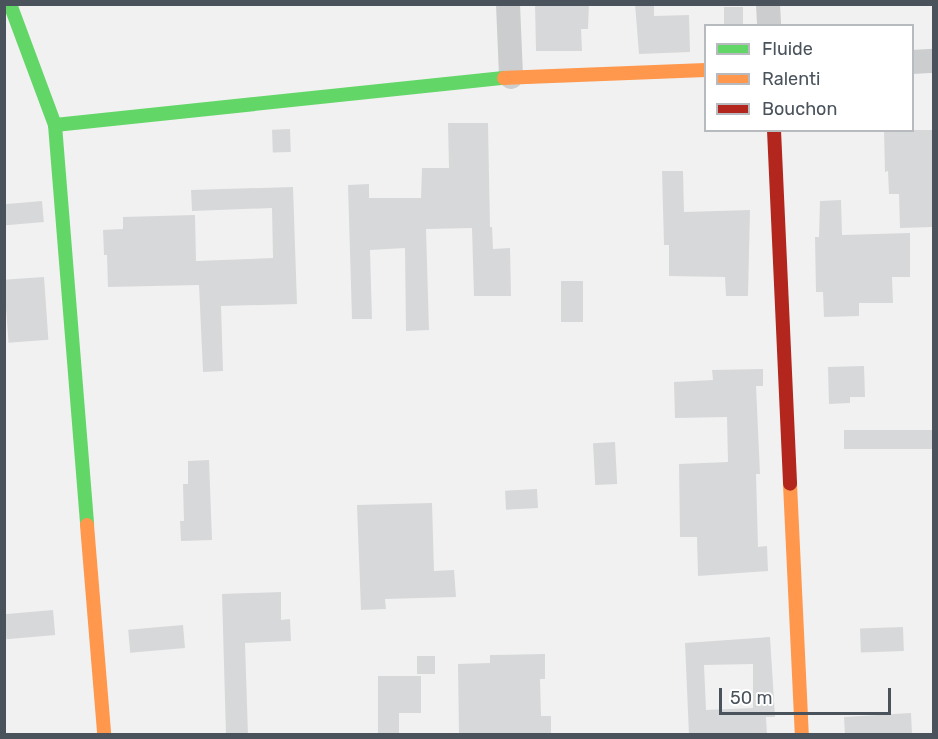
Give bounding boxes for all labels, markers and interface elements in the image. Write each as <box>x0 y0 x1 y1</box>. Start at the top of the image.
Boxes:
legend <box>704 24 914 132</box>
text: Fluide <box>762 38 813 60</box>
text: Ralenti <box>762 68 820 90</box>
text: Bouchon <box>762 98 837 120</box>
scale bar <box>722 676 894 714</box>
text: 50 m <box>730 687 773 709</box>

